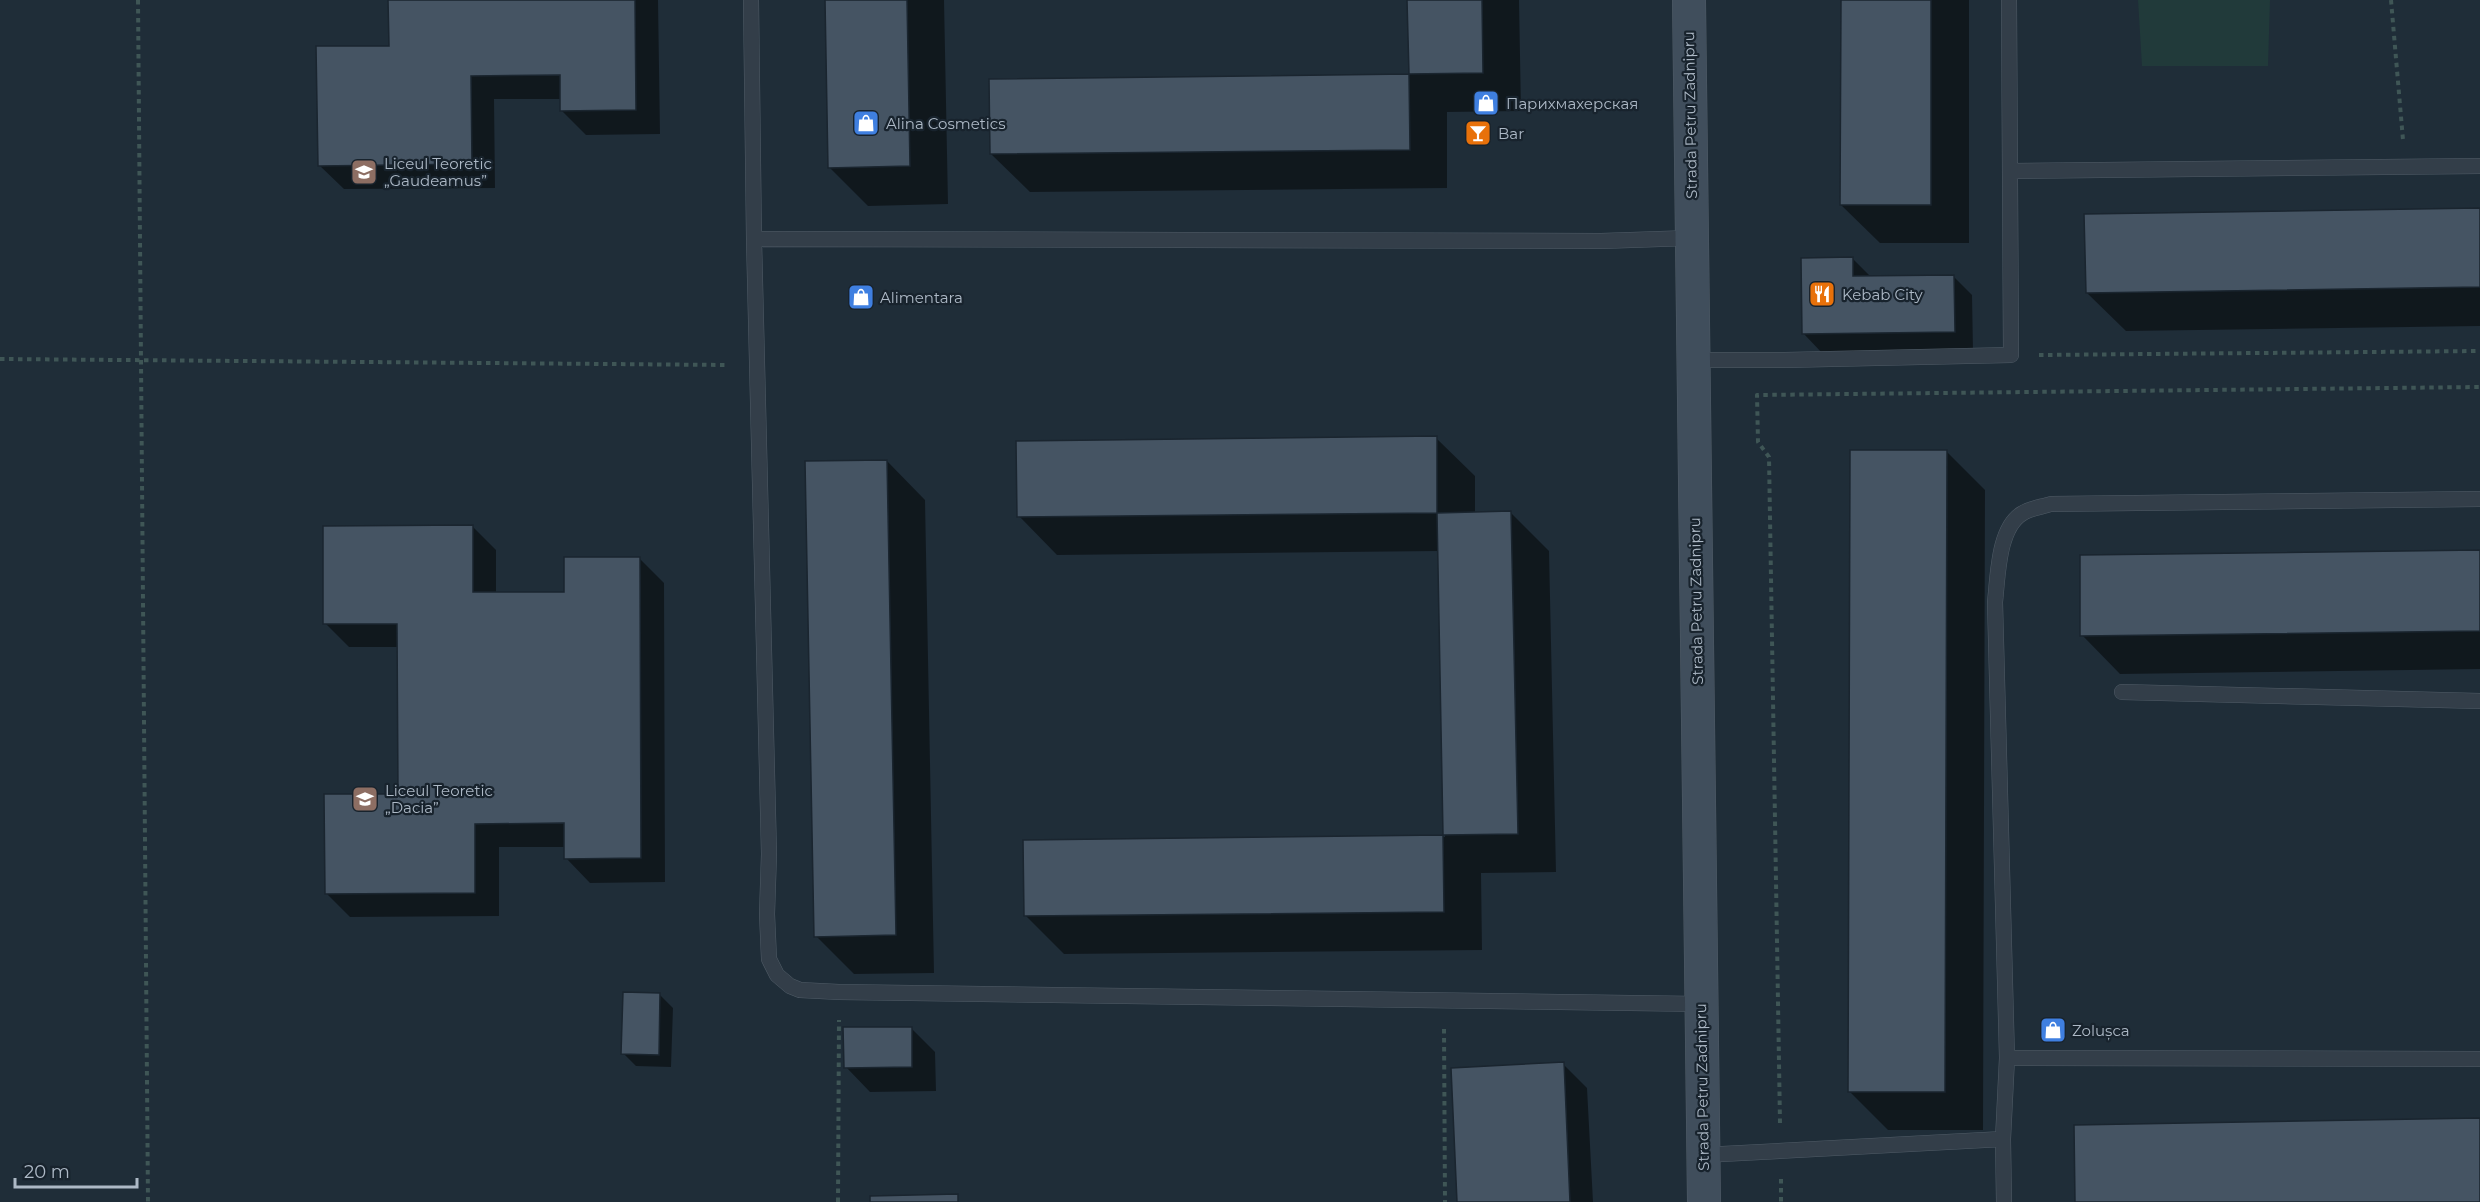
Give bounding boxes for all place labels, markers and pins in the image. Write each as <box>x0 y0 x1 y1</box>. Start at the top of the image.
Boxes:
shop icon: Парихмахерская <box>1471 88 1501 118</box>
place label: Парихмахерская <box>1506 94 1638 113</box>
shop icon: Alina Cosmetics <box>851 108 881 138</box>
place label: Alina Cosmetics <box>886 114 1006 133</box>
bar icon: Bar <box>1463 118 1493 148</box>
place label: Bar <box>1498 124 1524 143</box>
place label: Liceul Teoretic „Gaudeamus” <box>384 154 492 190</box>
school or university icon: Liceul Teoretic „Gaudeamus” <box>349 157 379 187</box>
restaurant icon: Kebab City <box>1807 279 1837 309</box>
shop icon: Alimentara <box>846 282 876 312</box>
place label: Kebab City <box>1842 285 1924 304</box>
place label: Alimentara <box>880 288 963 307</box>
place label: Liceul Teoretic „Dacia” <box>385 781 493 817</box>
school or university icon: Liceul Teoretic „Dacia” <box>350 784 380 814</box>
shop icon: Zolușca <box>2038 1015 2068 1045</box>
place label: Zolușca <box>2072 1021 2130 1041</box>

